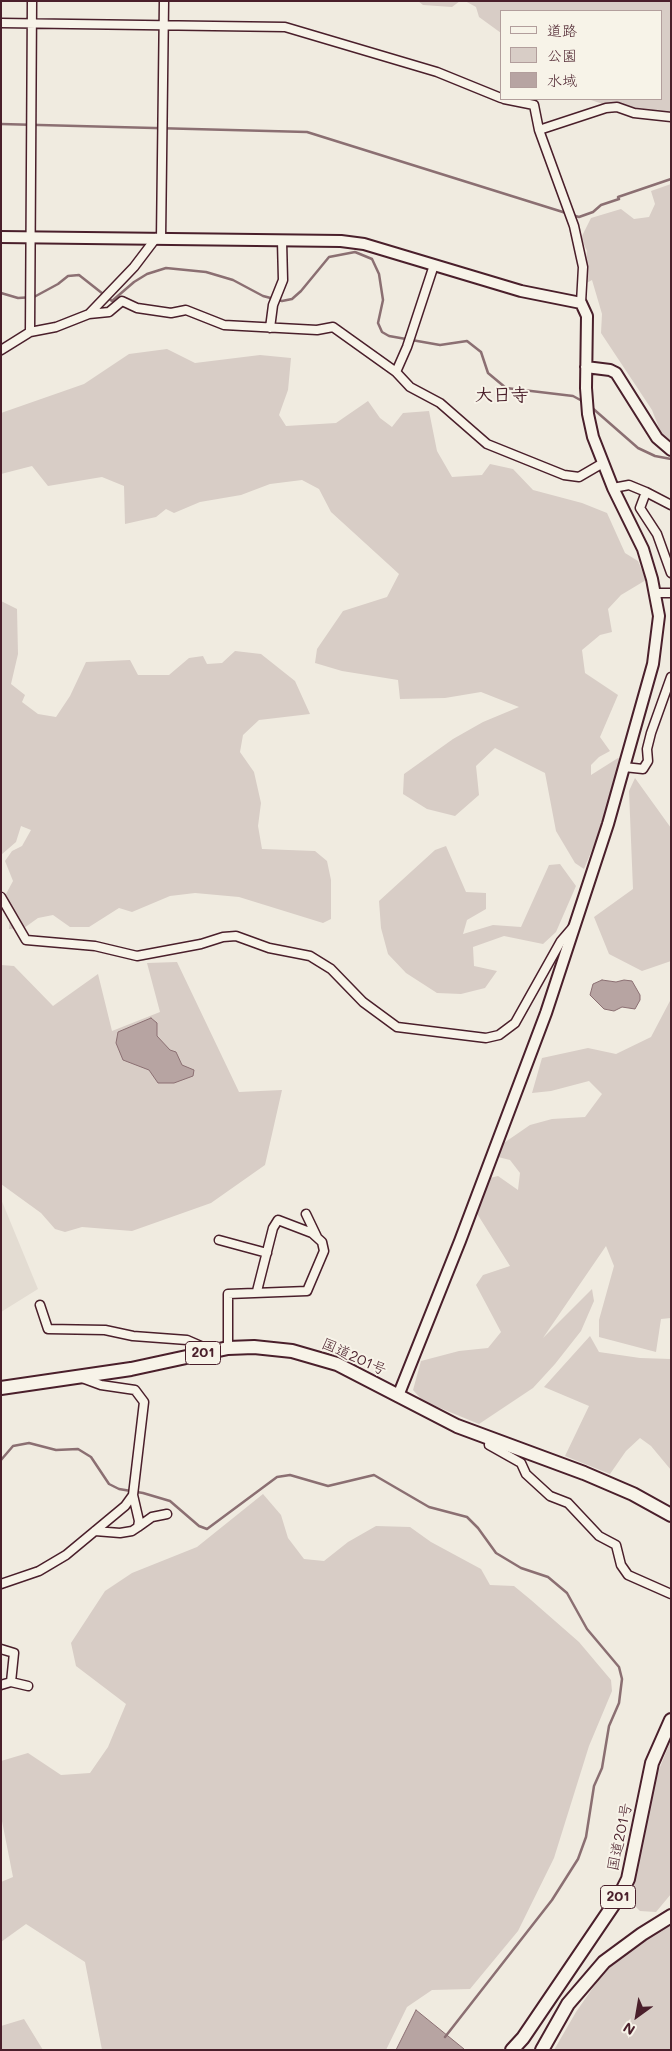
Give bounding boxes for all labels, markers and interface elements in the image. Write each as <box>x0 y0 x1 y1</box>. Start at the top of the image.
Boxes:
legend <box>500 10 662 100</box>
text: 道路 <box>547 20 577 40</box>
text: 公園 <box>547 45 577 65</box>
text: 水域 <box>547 70 577 90</box>
district label: 大日寺 <box>475 384 529 406</box>
street label: 国道201号 <box>319 1335 389 1379</box>
road number: 201 <box>186 1342 220 1365</box>
street label: 国道201号 <box>604 1801 636 1873</box>
road number: 201 <box>600 1885 636 1908</box>
north arrow <box>612 1991 662 2041</box>
text: N <box>619 2018 638 2040</box>

